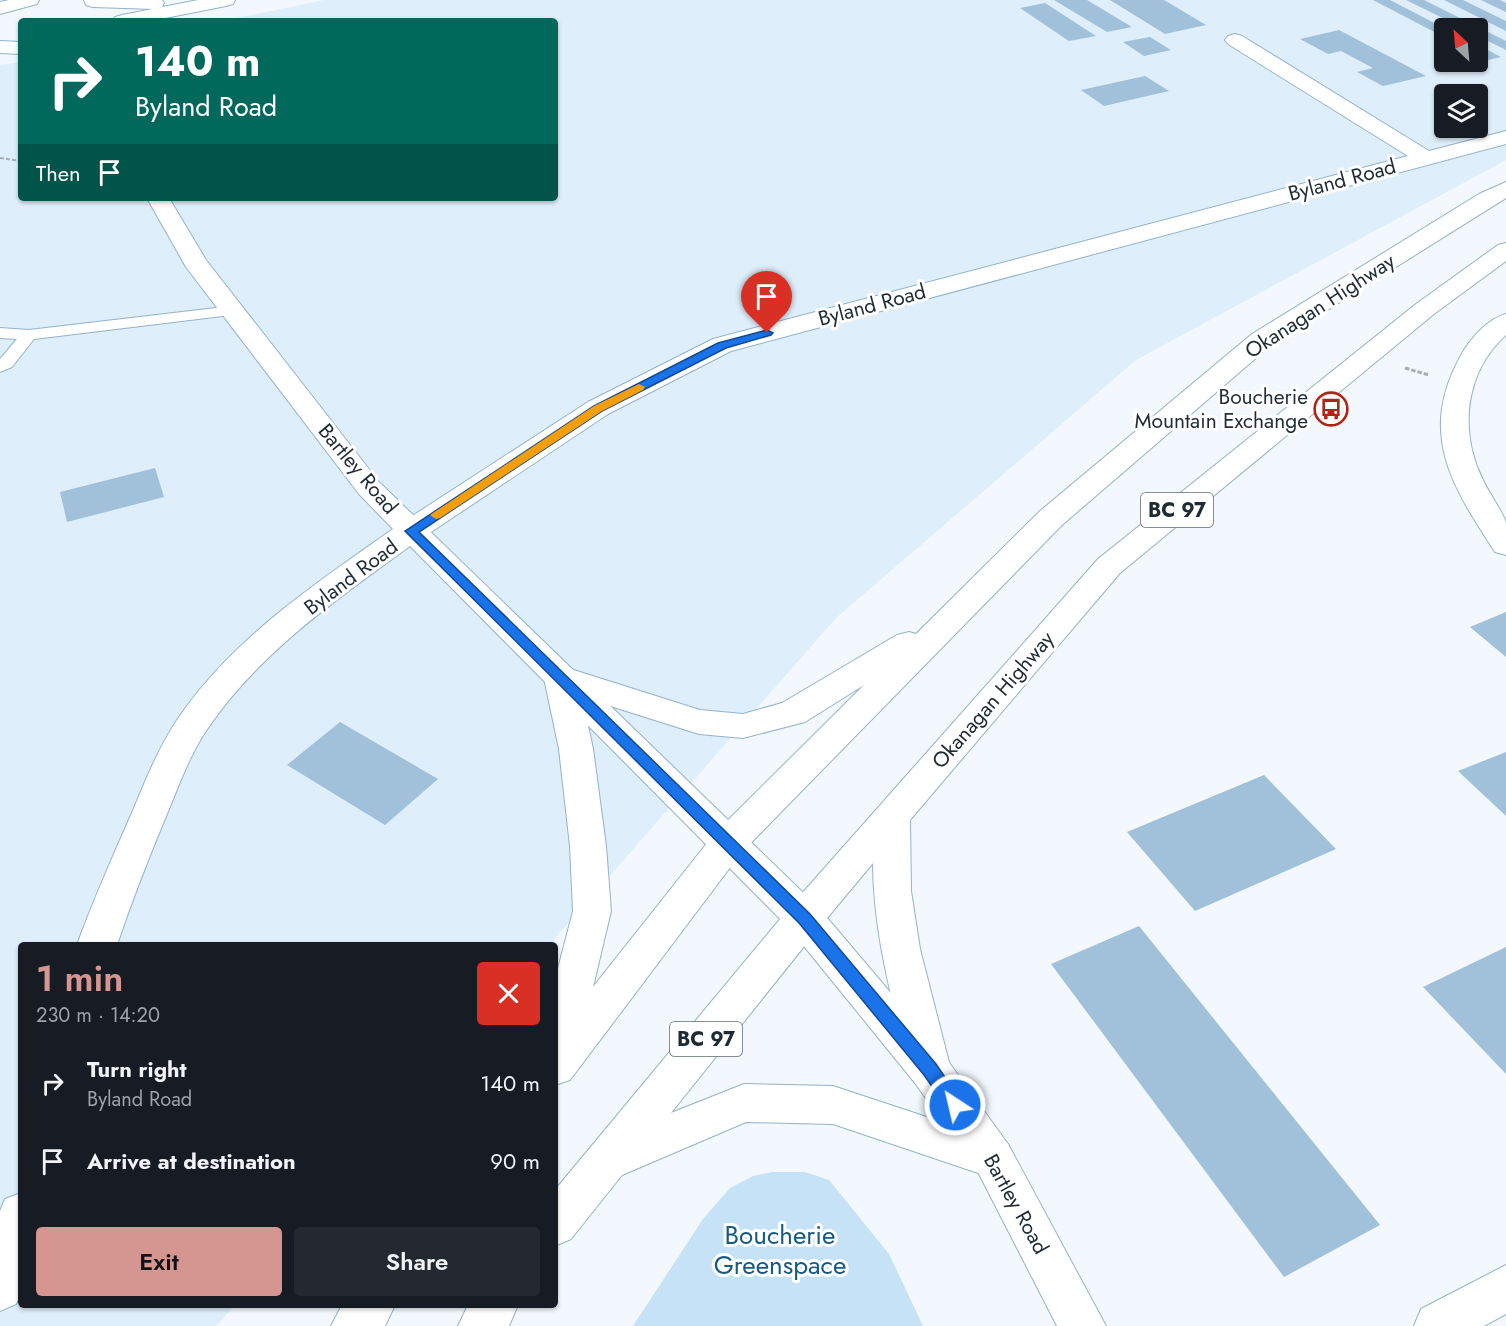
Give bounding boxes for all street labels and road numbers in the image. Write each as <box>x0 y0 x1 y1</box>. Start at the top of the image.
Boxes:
street label: Byland Road <box>1285 151 1399 209</box>
street label: Okanagan Highway <box>1239 246 1401 366</box>
street label: Byland Road <box>815 276 929 334</box>
street label: Bartley Road <box>311 417 405 521</box>
road number: BC 97 <box>1141 493 1213 527</box>
street label: Byland Road <box>298 532 404 622</box>
street label: Okanagan Highway <box>925 624 1062 775</box>
road number: BC 97 <box>670 1022 742 1056</box>
street label: Bartley Road <box>976 1149 1056 1259</box>

